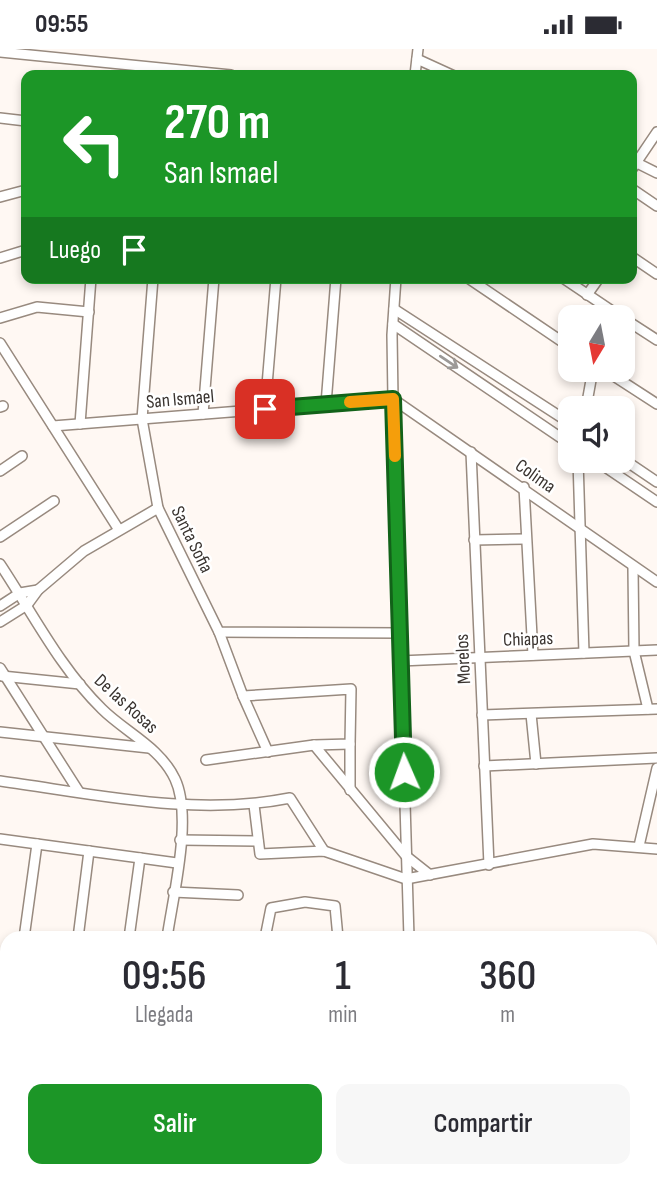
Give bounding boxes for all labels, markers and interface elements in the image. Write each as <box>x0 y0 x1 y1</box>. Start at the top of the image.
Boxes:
text: 09:55 <box>35 9 88 40</box>
text: 270 m <box>164 94 270 153</box>
icon: left <box>49 98 140 189</box>
text: San Ismael <box>164 154 278 193</box>
icon: arrive <box>115 231 153 269</box>
text: Luego <box>49 235 101 266</box>
north arrow <box>558 305 635 381</box>
map controls <box>558 305 635 473</box>
one-way arrow <box>439 355 458 369</box>
pin <box>235 379 295 439</box>
street label: San Ismael <box>145 385 215 414</box>
icon: arrive <box>246 390 284 428</box>
button: sound <box>558 396 635 473</box>
street label: Colima <box>511 454 560 498</box>
street label: Santa Sofia <box>166 503 218 577</box>
street label: Chiapas <box>503 627 554 652</box>
street label: Morelos <box>451 633 476 685</box>
street label: De las Rosas <box>89 669 163 739</box>
position arrow <box>367 735 441 809</box>
text: 09:56 <box>122 951 206 1002</box>
text: 1 <box>335 951 351 1002</box>
text: 360 <box>479 951 536 1002</box>
text: Llegada <box>135 1001 193 1029</box>
text: min <box>328 1001 357 1029</box>
text: m <box>500 1001 515 1029</box>
button: Salir <box>28 1084 322 1164</box>
button: Compartir <box>336 1084 630 1164</box>

